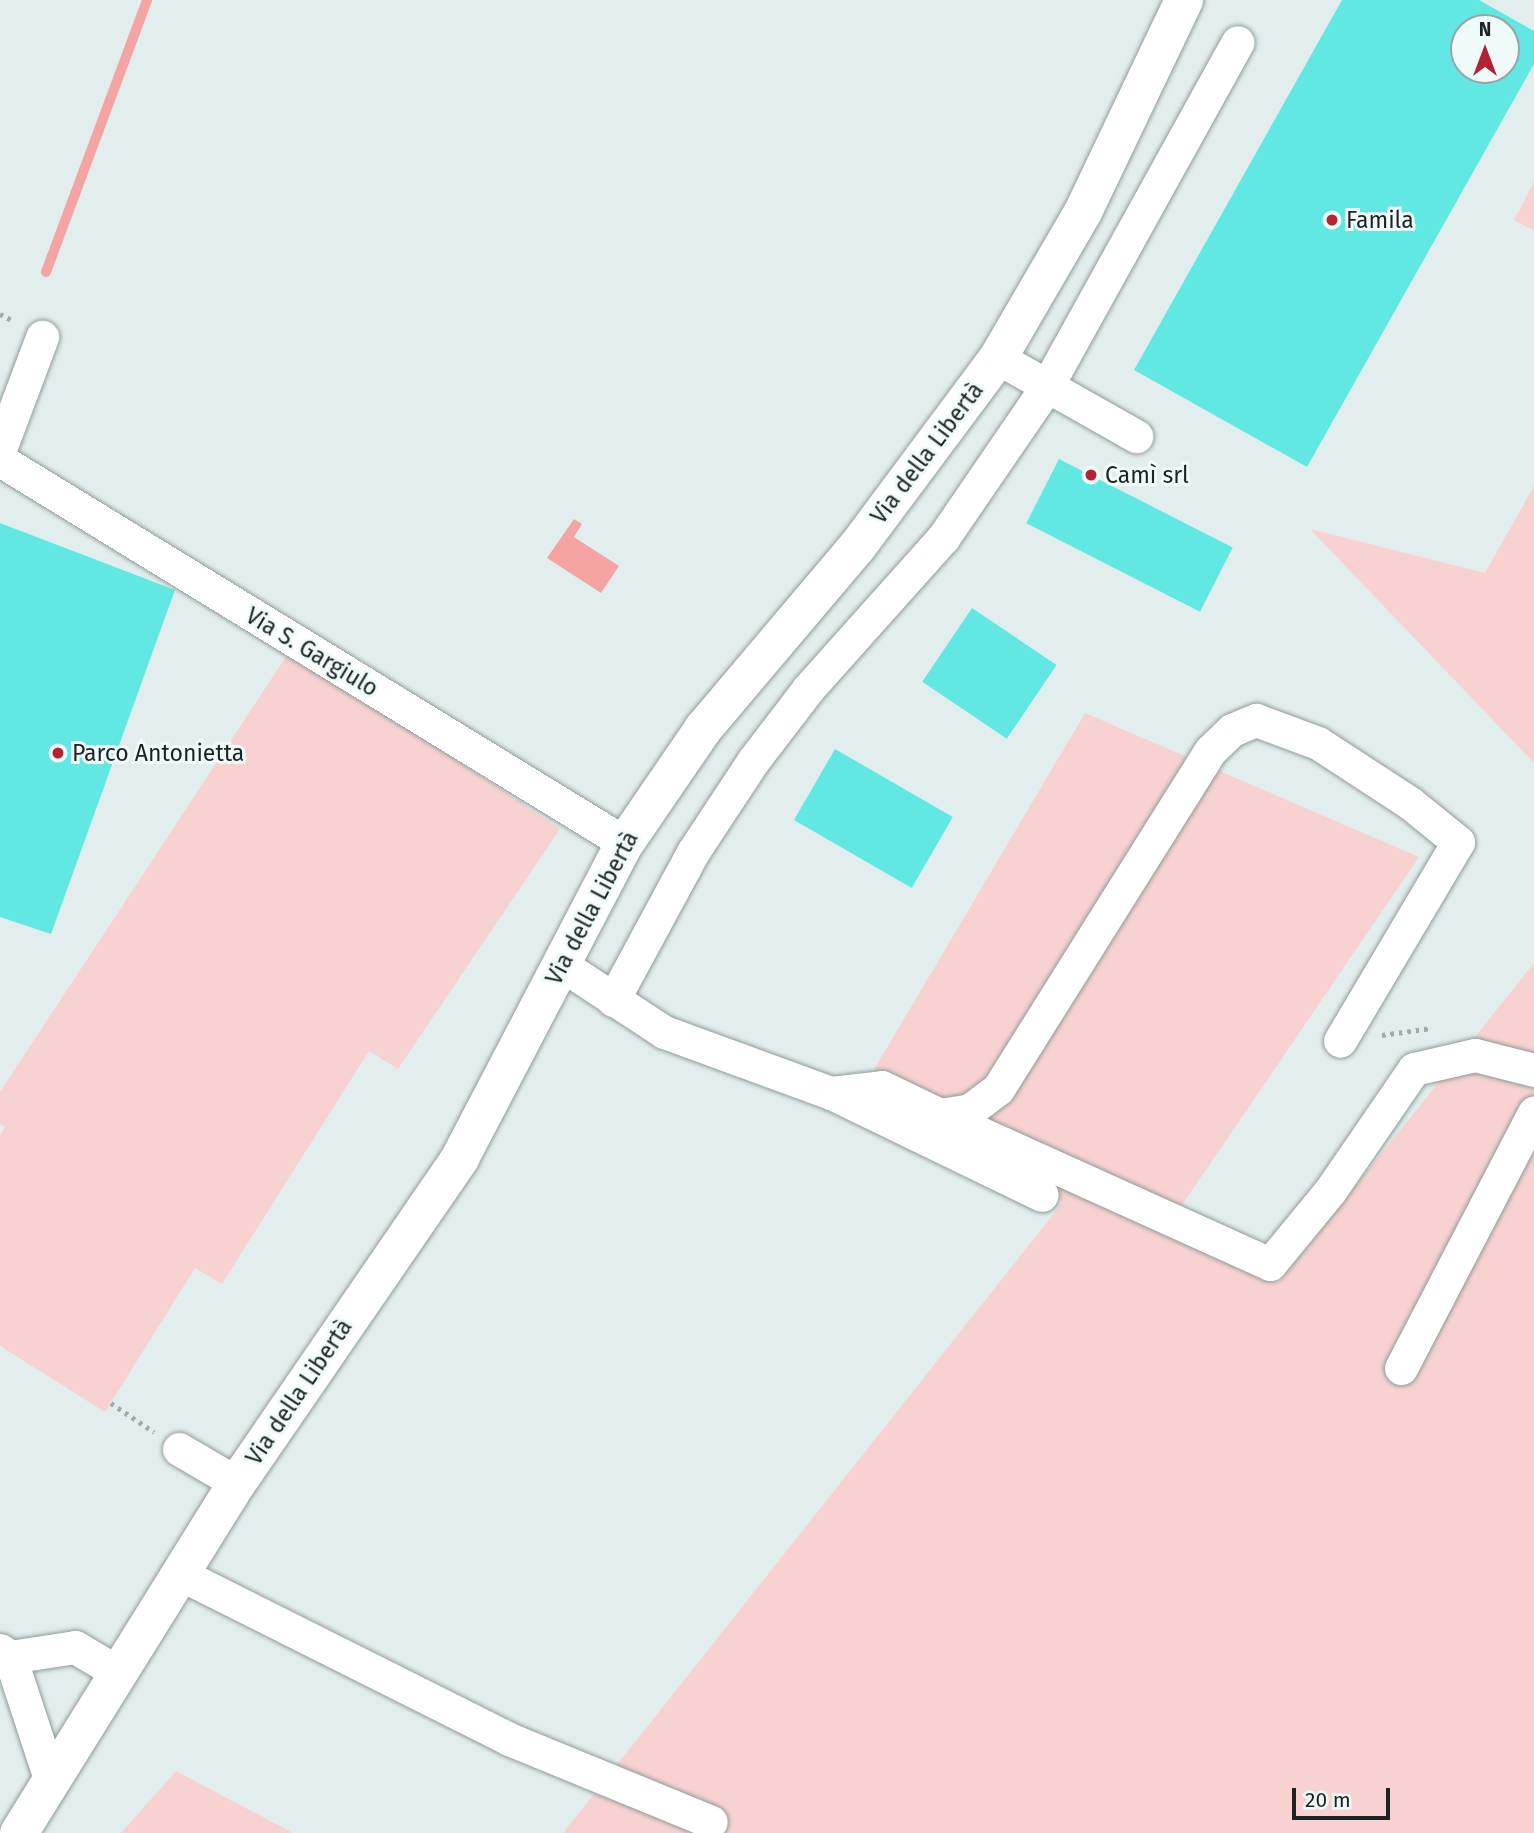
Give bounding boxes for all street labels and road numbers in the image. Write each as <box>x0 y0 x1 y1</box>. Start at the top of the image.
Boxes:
street label: Via della Libertà <box>865 377 989 529</box>
street label: Via S. Gargiulo <box>241 602 383 702</box>
street label: Via della Libertà <box>540 827 644 989</box>
street label: Via della Libertà <box>240 1314 358 1470</box>

